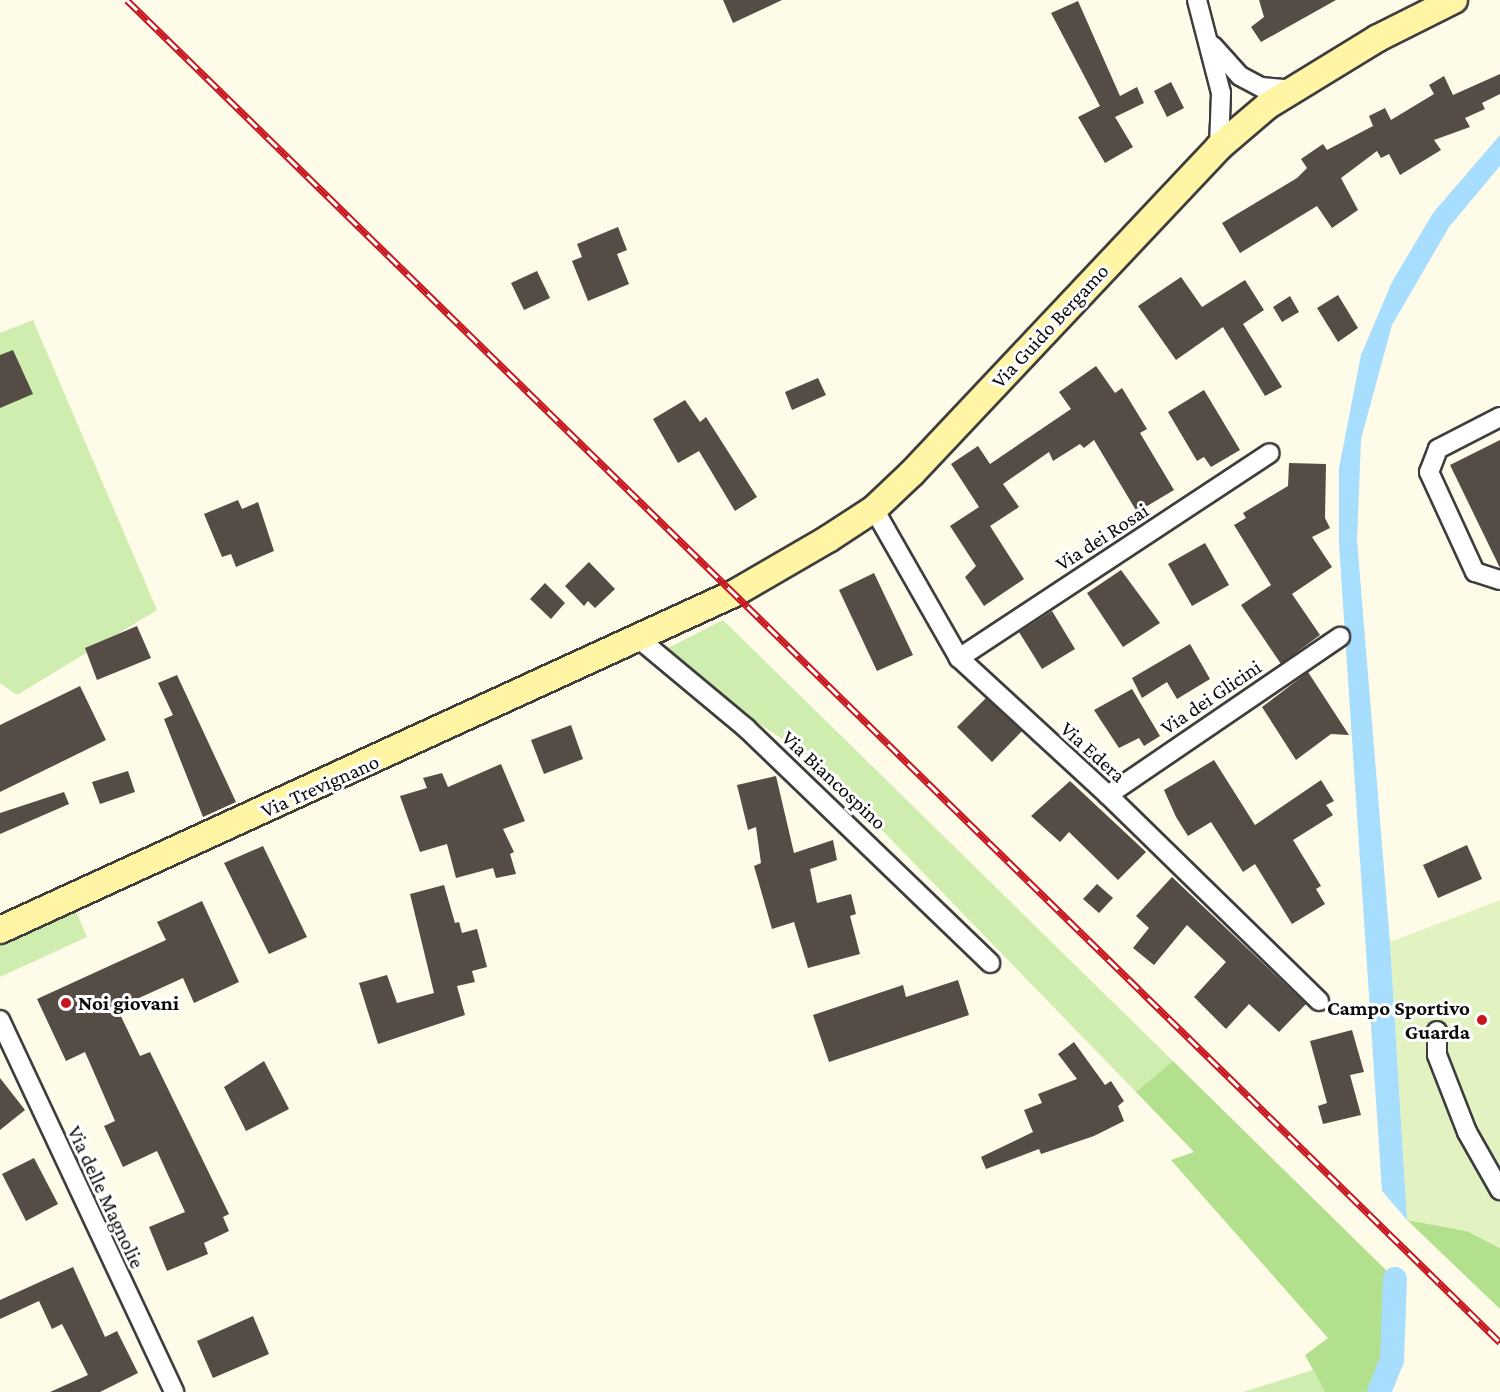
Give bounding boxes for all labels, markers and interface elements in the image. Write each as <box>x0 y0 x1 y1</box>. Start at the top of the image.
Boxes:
street label: Via Guido Bergamo <box>986 259 1114 393</box>
street label: Via dei Rosai <box>1051 498 1153 576</box>
street label: Via dei Glicini <box>1156 654 1266 740</box>
street label: Via Edera <box>1055 716 1131 788</box>
street label: Via Biancospino <box>776 725 892 835</box>
street label: Via Trevignano <box>257 749 383 823</box>
place label: Noi giovani <box>78 990 179 1016</box>
place label: Campo Sportivo Guarda <box>1327 995 1470 1045</box>
marker: Noi giovani <box>59 996 73 1010</box>
marker: Campo Sportivo Guarda <box>1475 1013 1489 1027</box>
street label: Via delle Magnolie <box>62 1122 150 1272</box>

